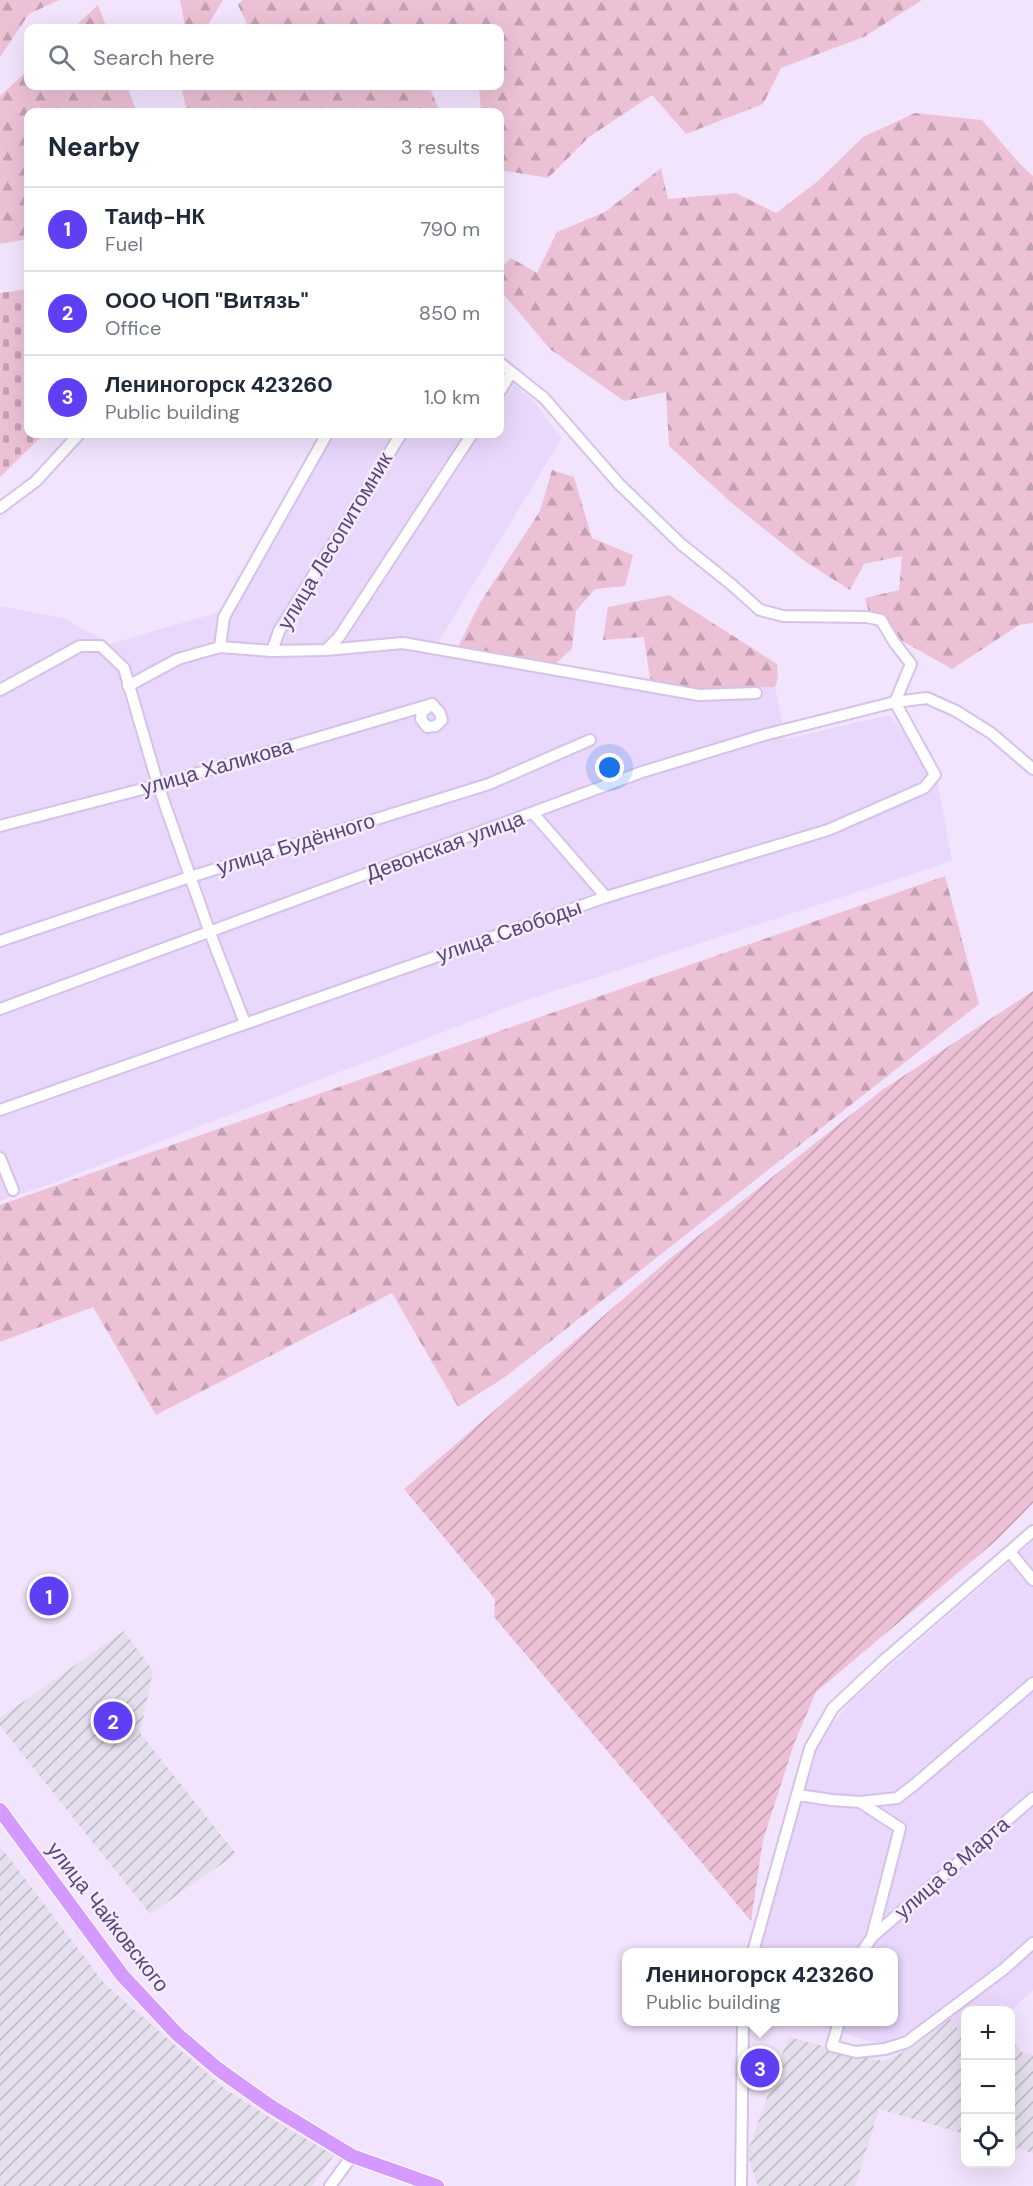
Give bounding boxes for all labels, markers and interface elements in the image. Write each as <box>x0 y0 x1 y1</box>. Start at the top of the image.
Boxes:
search box <box>24 24 504 90</box>
icon: search <box>45 41 78 74</box>
text: Search here <box>93 43 214 72</box>
text: Nearby <box>48 130 140 164</box>
text: 3 results <box>401 134 480 160</box>
text: Таиф-НК <box>105 202 205 231</box>
text: 1 <box>64 216 71 242</box>
text: 790 m <box>420 216 480 242</box>
text: Fuel <box>105 231 143 257</box>
text: ООО ЧОП "Витязь" <box>105 286 309 315</box>
text: 2 <box>62 300 73 326</box>
text: 850 m <box>419 300 480 326</box>
text: Office <box>105 315 161 341</box>
text: Лениногорск 423260 <box>105 370 333 399</box>
text: 3 <box>61 384 74 410</box>
text: 1.0 km <box>424 384 480 410</box>
text: Public building <box>105 399 240 425</box>
street label: улица Лесопитомник <box>271 446 400 635</box>
street label: улица Халикова <box>138 732 296 802</box>
your location <box>595 753 624 782</box>
street label: Девонская улица <box>362 804 528 888</box>
street label: улица Будённого <box>213 807 379 881</box>
street label: улица Свободы <box>433 893 585 969</box>
pin: 1 <box>29 1574 68 1618</box>
pin: 2 <box>94 1698 132 1744</box>
street label: улица 8 Марта <box>889 1810 1016 1926</box>
street label: улица Чайковского <box>41 1836 175 1998</box>
popup <box>622 1948 898 2026</box>
text: Лениногорск 423260 <box>646 1960 874 1989</box>
text: Public building <box>646 1989 781 2015</box>
map controls <box>961 2006 1015 2168</box>
button: + <box>961 2006 1015 2060</box>
pin: 3 <box>740 2046 780 2090</box>
button: − <box>961 2060 1015 2114</box>
button: locate <box>961 2114 1015 2168</box>

